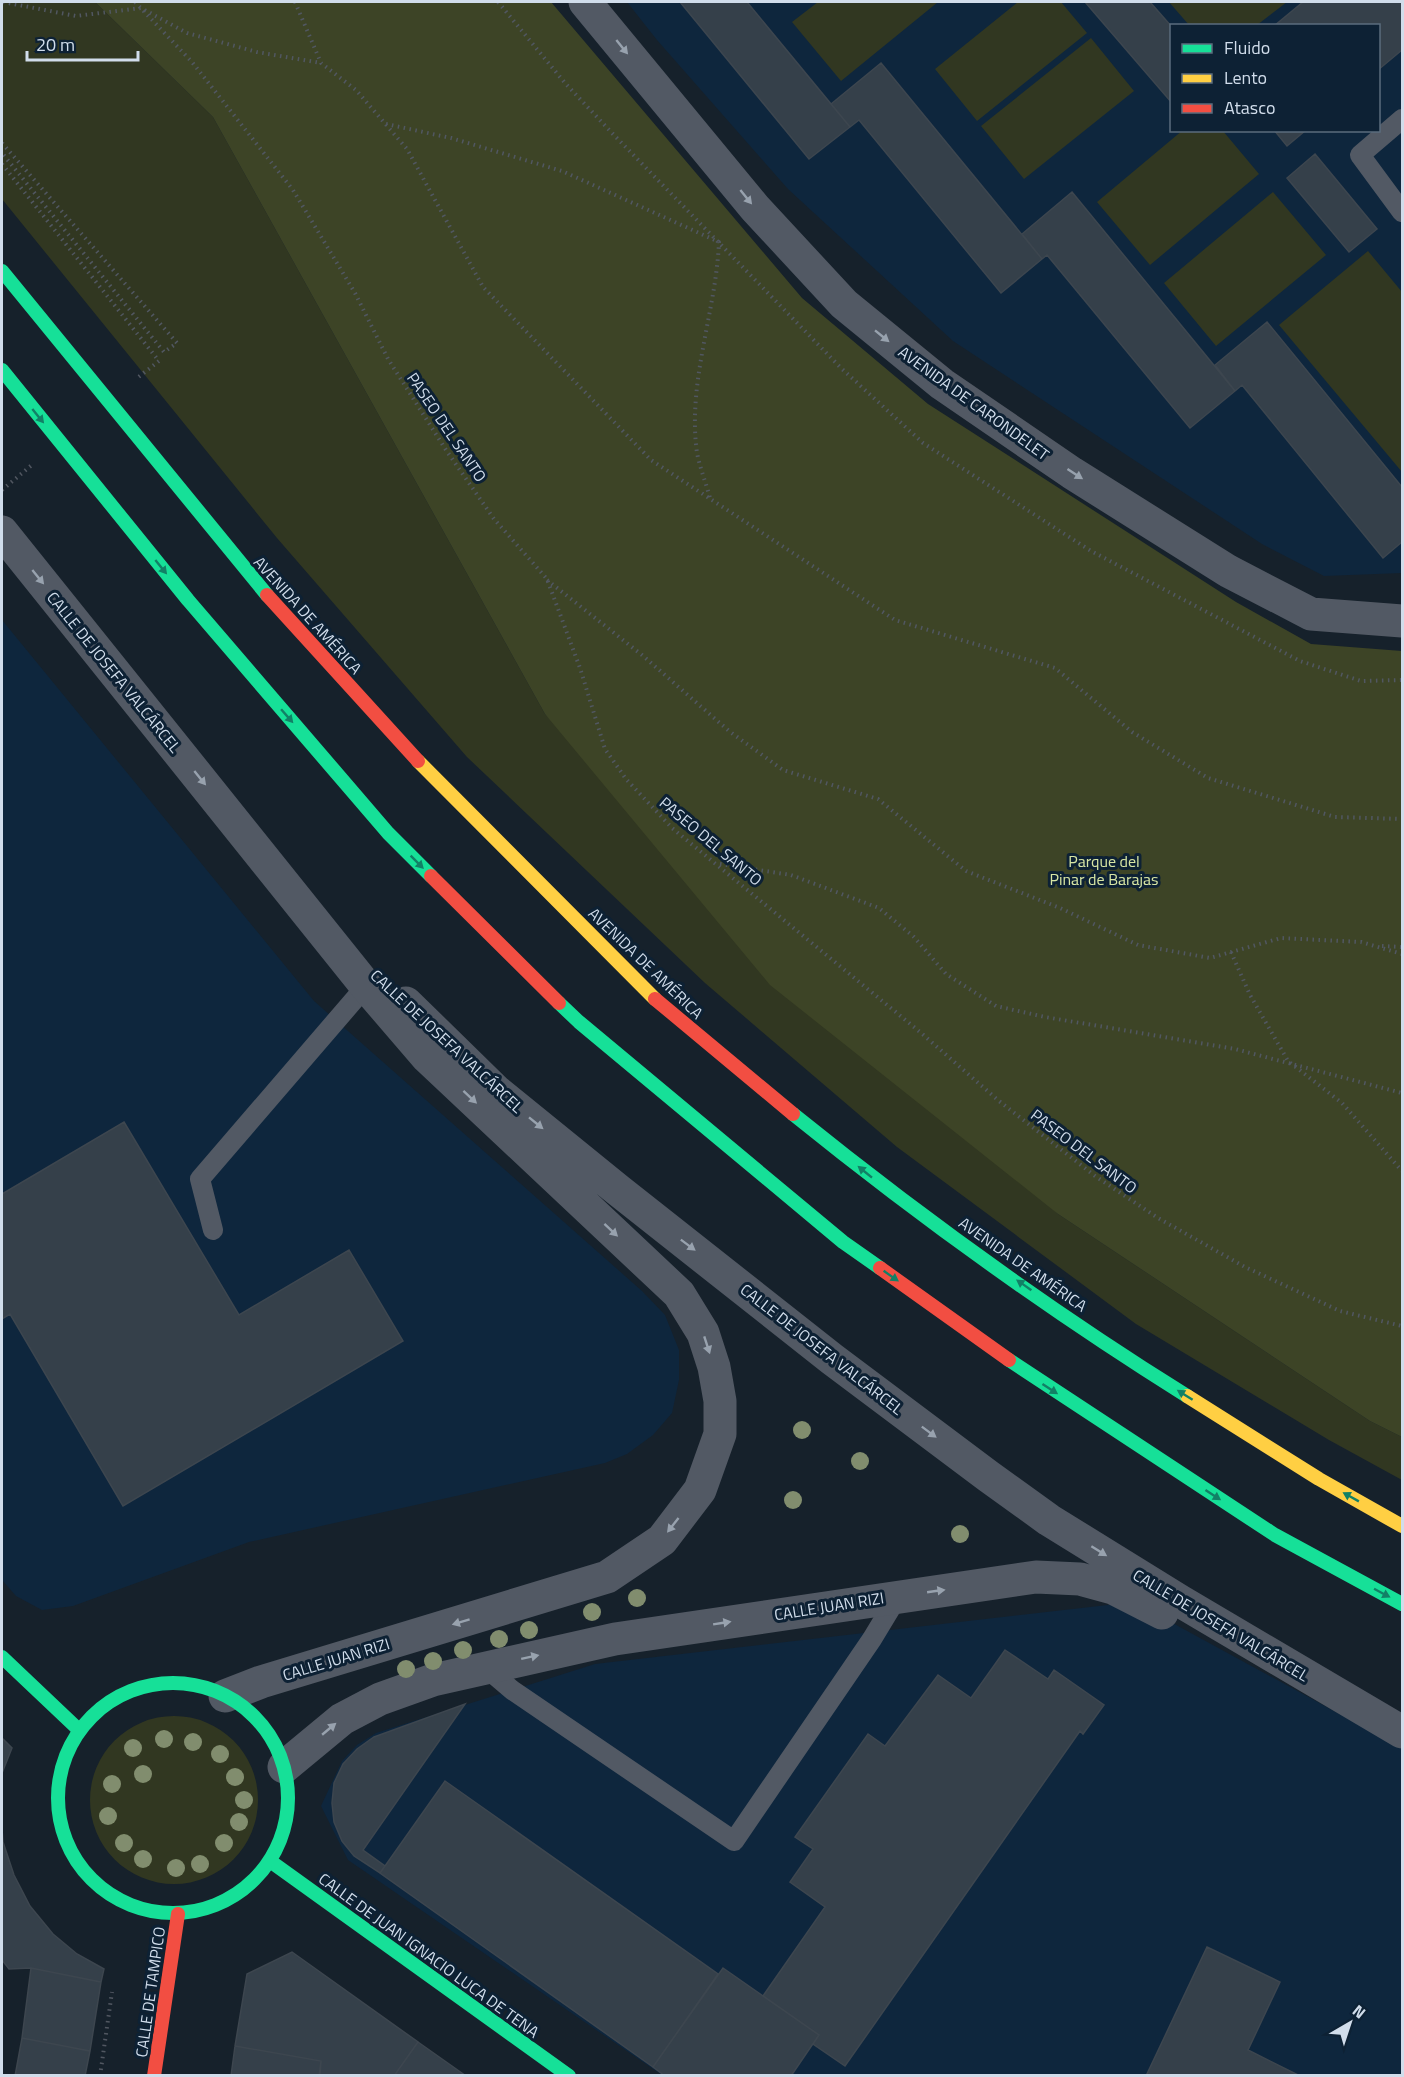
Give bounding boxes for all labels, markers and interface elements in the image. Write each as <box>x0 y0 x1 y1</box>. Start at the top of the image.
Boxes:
scale bar <box>27 24 138 62</box>
legend <box>1170 24 1380 132</box>
text: 20 m <box>36 31 75 58</box>
text: Fluido <box>1224 34 1270 61</box>
one-way arrow <box>615 39 628 55</box>
text: Lento <box>1224 64 1267 91</box>
text: Atasco <box>1224 94 1275 121</box>
one-way arrow <box>739 189 752 205</box>
one-way arrow <box>875 329 890 341</box>
street label: AVENIDA DE CARONDELET <box>894 340 1055 466</box>
street label: PASEO DEL SANTO <box>401 367 493 487</box>
one-way arrow <box>32 408 45 424</box>
one-way arrow <box>1066 468 1082 480</box>
street label: AVENIDA DE AMÉRICA <box>248 551 368 680</box>
one-way arrow <box>155 559 168 575</box>
one-way arrow <box>32 569 45 585</box>
street label: CALLE DE JOSEFA VALCÁRCEL <box>41 586 187 758</box>
one-way arrow <box>281 708 294 724</box>
one-way arrow <box>194 770 207 786</box>
street label: PASEO DEL SANTO <box>654 791 768 891</box>
park label: Parque del Pinar de Barajas <box>1049 849 1159 891</box>
one-way arrow <box>409 854 423 868</box>
street label: AVENIDA DE AMÉRICA <box>583 902 709 1025</box>
street label: CALLE DE JOSEFA VALCÁRCEL <box>365 964 529 1119</box>
one-way arrow <box>462 1090 477 1104</box>
street label: PASEO DEL SANTO <box>1026 1103 1142 1199</box>
one-way arrow <box>528 1117 544 1130</box>
one-way arrow <box>858 1167 873 1179</box>
street label: AVENIDA DE AMÉRICA <box>954 1211 1092 1318</box>
one-way arrow <box>604 1223 618 1237</box>
one-way arrow <box>680 1239 696 1251</box>
one-way arrow <box>882 1270 898 1282</box>
street label: CALLE DE JOSEFA VALCÁRCEL <box>735 1278 909 1421</box>
one-way arrow <box>1017 1280 1032 1292</box>
one-way arrow <box>703 1336 712 1354</box>
one-way arrow <box>1042 1383 1058 1394</box>
one-way arrow <box>1177 1390 1193 1401</box>
one-way arrow <box>922 1426 937 1438</box>
one-way arrow <box>1205 1489 1221 1501</box>
one-way arrow <box>1342 1492 1359 1502</box>
one-way arrow <box>668 1518 680 1533</box>
one-way arrow <box>1091 1545 1107 1556</box>
street label: CALLE DE JOSEFA VALCÁRCEL <box>1129 1563 1314 1687</box>
street label: CALLE JUAN RIZI <box>772 1585 886 1627</box>
one-way arrow <box>926 1586 945 1595</box>
one-way arrow <box>1374 1588 1391 1598</box>
one-way arrow <box>452 1618 470 1627</box>
one-way arrow <box>713 1618 732 1627</box>
street label: CALLE JUAN RIZI <box>279 1631 393 1687</box>
one-way arrow <box>521 1652 540 1662</box>
one-way arrow <box>321 1723 337 1736</box>
street label: CALLE DE JUAN IGNACIO LUCA DE TENA <box>314 1867 545 2044</box>
street label: CALLE DE TAMPICO <box>129 1925 171 2059</box>
north arrow <box>1320 1993 1380 2053</box>
text: N <box>1348 1999 1371 2024</box>

